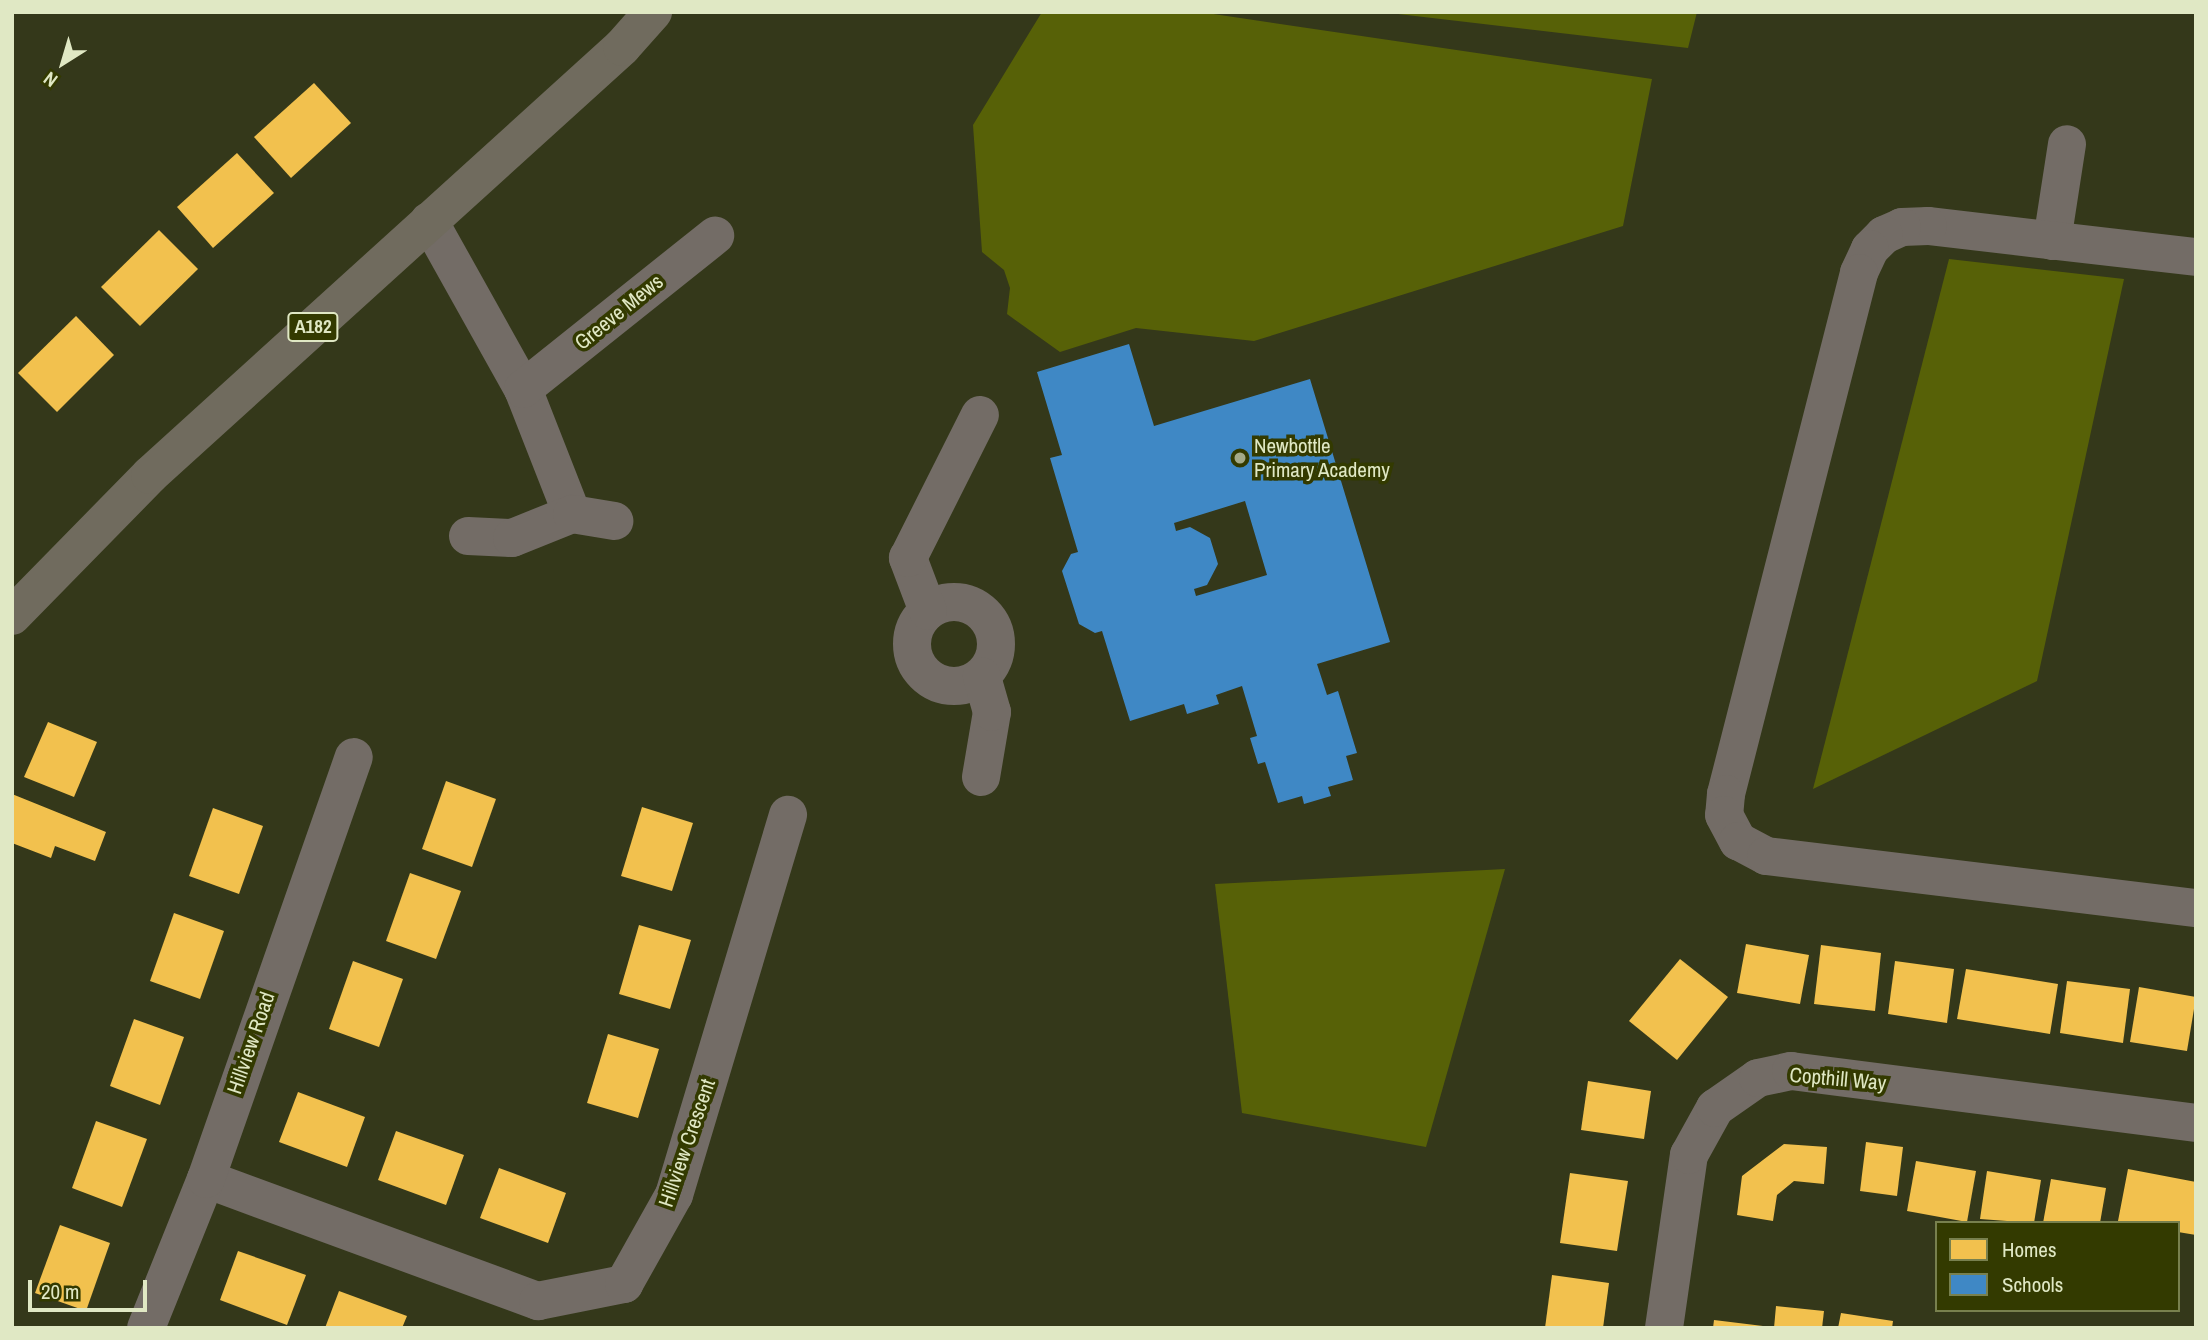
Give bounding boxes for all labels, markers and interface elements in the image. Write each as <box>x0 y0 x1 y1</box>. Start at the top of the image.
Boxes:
north arrow <box>28 28 98 98</box>
text: N <box>38 66 63 94</box>
street label: Greeve Mews <box>570 269 668 355</box>
road number: A182 <box>287 312 339 342</box>
place label: Newbottle Primary Academy <box>1254 433 1391 483</box>
marker: Newbottle Primary Academy <box>1232 450 1248 466</box>
street label: Hillview Road <box>222 989 280 1097</box>
street label: Copthill Way <box>1789 1062 1887 1096</box>
street label: Hillview Crescent <box>653 1076 721 1210</box>
legend <box>1935 1221 2180 1312</box>
text: Homes <box>2002 1235 2057 1264</box>
scale bar <box>32 1266 150 1310</box>
text: Schools <box>2002 1270 2063 1299</box>
text: 20 m <box>41 1277 79 1306</box>

